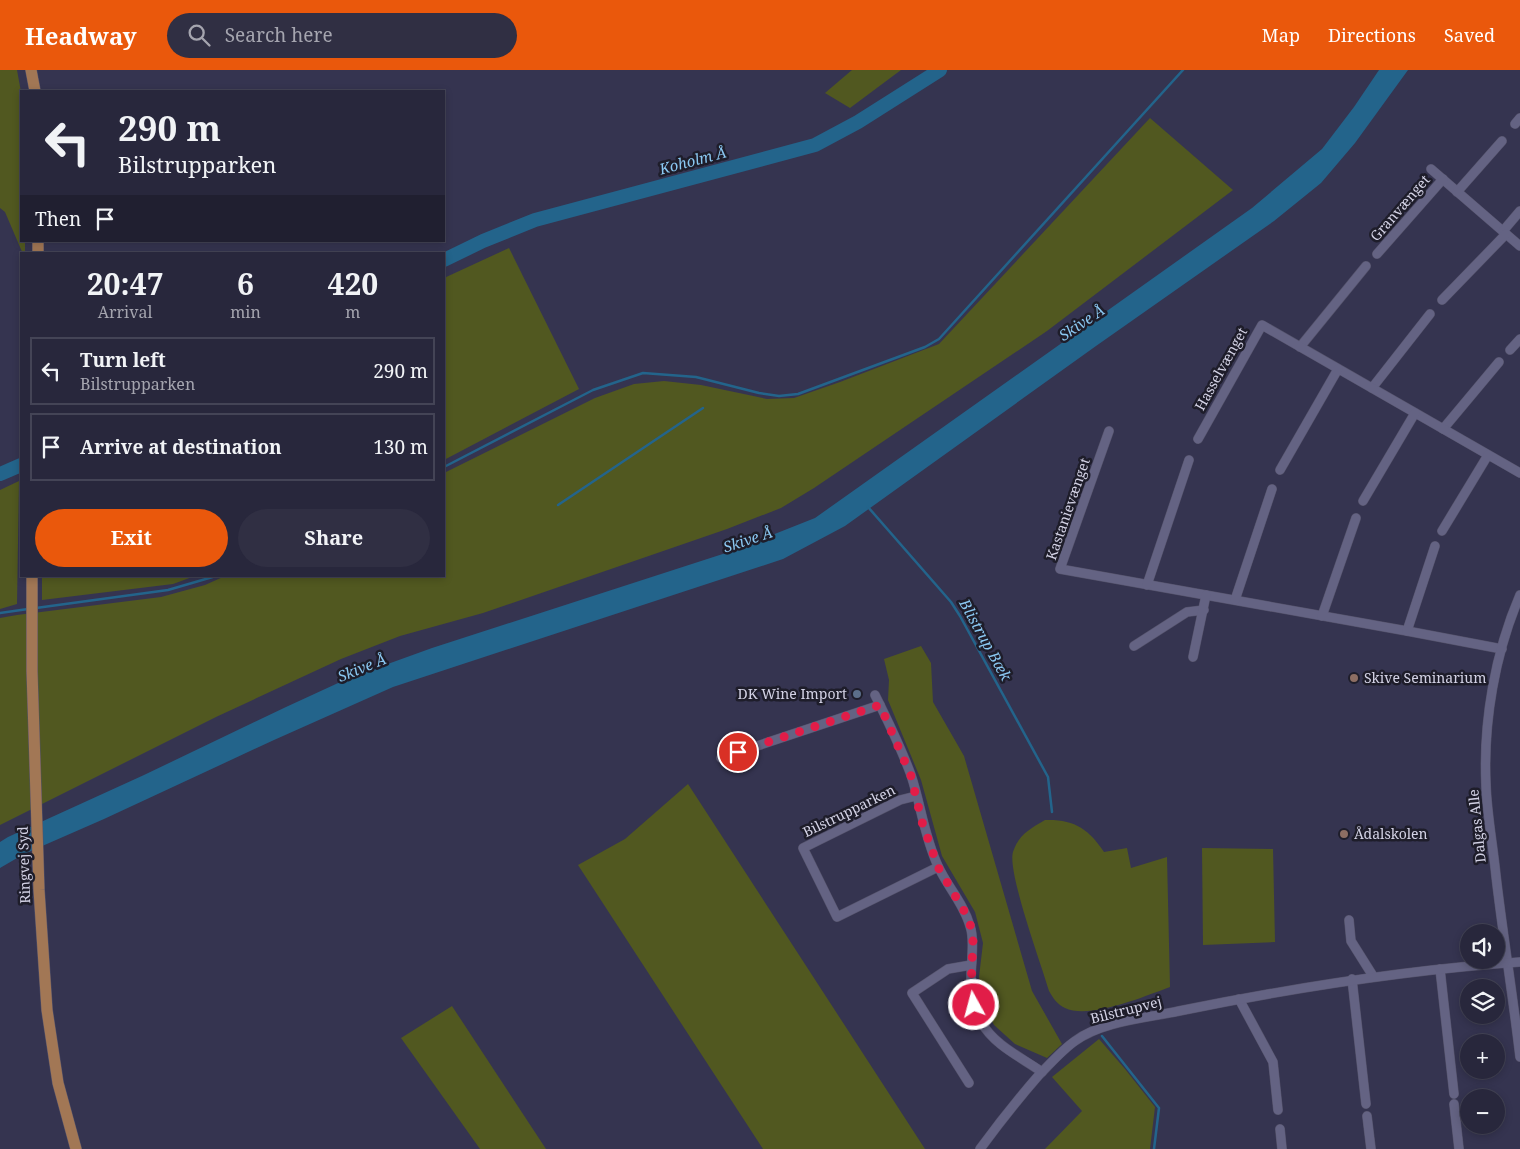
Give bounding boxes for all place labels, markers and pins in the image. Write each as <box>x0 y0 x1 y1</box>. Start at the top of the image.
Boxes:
place label: Skive Seminarium <box>1364 668 1486 687</box>
marker: Skive Seminarium <box>1348 672 1360 684</box>
place label: DK Wine Import <box>738 684 847 703</box>
marker: DK Wine Import <box>851 688 863 700</box>
pin <box>717 731 759 773</box>
place label: Ådalskolen <box>1354 824 1428 843</box>
marker: Ådalskolen <box>1338 828 1350 840</box>

